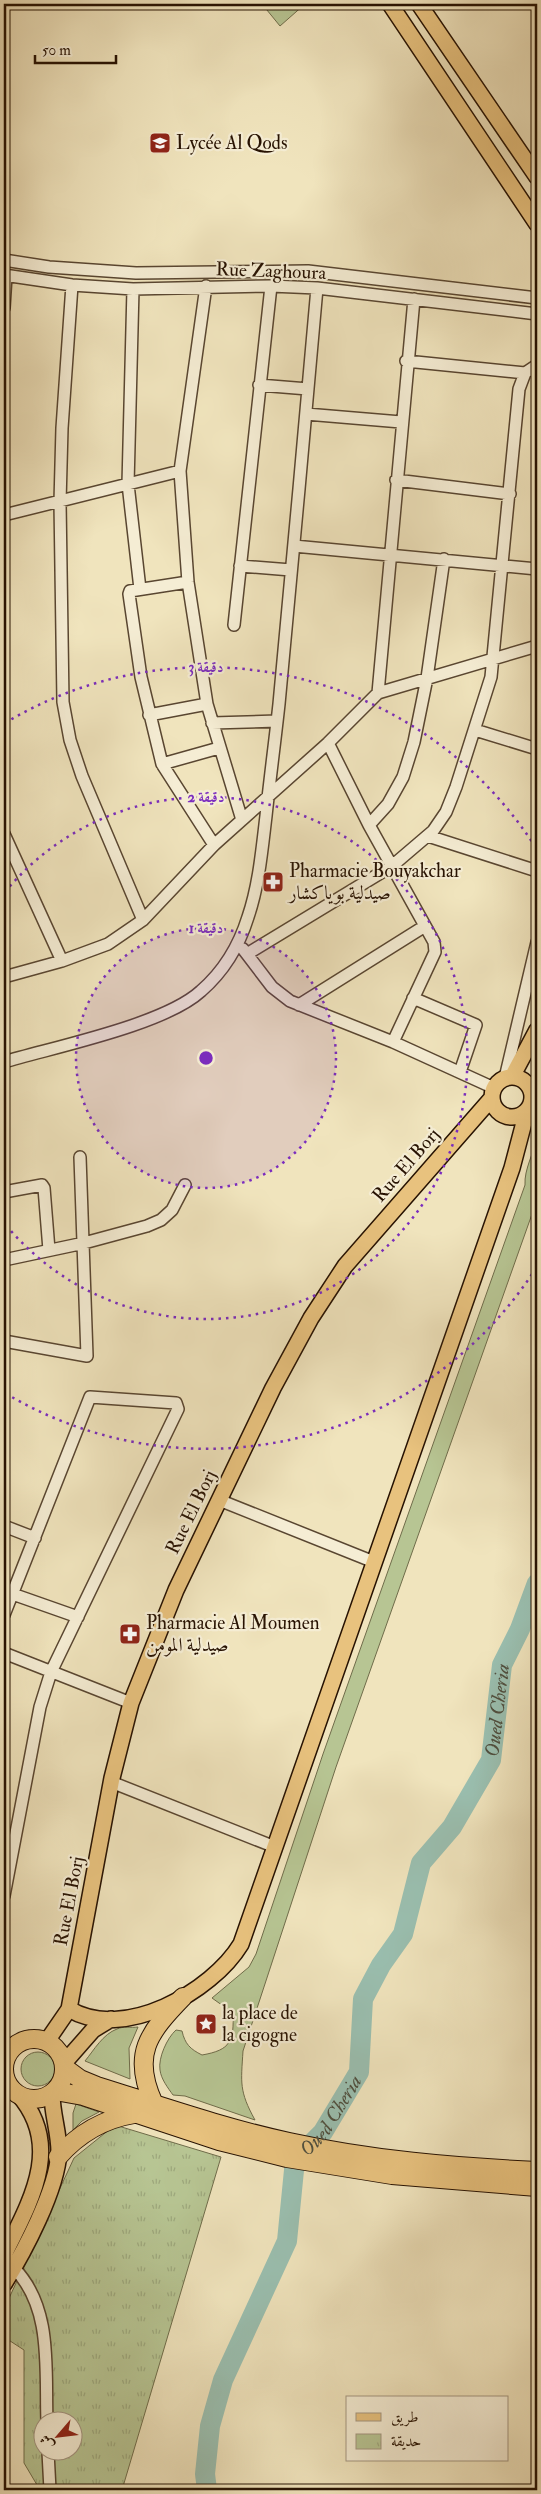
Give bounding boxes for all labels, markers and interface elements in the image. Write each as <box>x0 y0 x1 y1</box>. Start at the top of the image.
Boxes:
scale bar <box>35 32 116 64</box>
text: 50 m <box>42 41 71 60</box>
school or university icon: Lycée Al Qods <box>148 131 172 155</box>
place label: Lycée Al Qods <box>176 131 287 155</box>
street label: Rue Zaghoura <box>215 257 327 285</box>
text: 3 دقيقة <box>188 658 224 677</box>
text: 2 دقيقة <box>188 788 224 807</box>
place label: Pharmacie Bouyakchar صيدلية بوياكشار <box>287 859 461 905</box>
pharmacy icon: Pharmacie Bouyakchar صيدلية بوياكشار <box>261 870 285 894</box>
text: 1 دقيقة <box>189 919 223 938</box>
centre of rings <box>197 1049 215 1067</box>
street label: Rue El Borj <box>367 1123 445 1207</box>
street label: Rue El Borj <box>160 1466 222 1558</box>
place label: Pharmacie Al Moumen صيدلية المومن <box>146 1611 320 1658</box>
pharmacy icon: Pharmacie Al Moumen صيدلية المومن <box>118 1622 142 1646</box>
water label: Oued Cheria <box>479 1662 515 1758</box>
street label: Rue El Borj <box>49 1854 89 1948</box>
place label: la place de la cigogne <box>222 2001 298 2047</box>
place icon: la place de la cigogne <box>194 2012 218 2036</box>
water label: Oued Cheria <box>294 2070 367 2161</box>
legend <box>346 2396 508 2462</box>
text: طريق <box>391 2408 418 2427</box>
north arrow <box>32 2412 82 2462</box>
text: ش <box>36 2432 58 2452</box>
text: حديقة <box>391 2432 421 2451</box>

